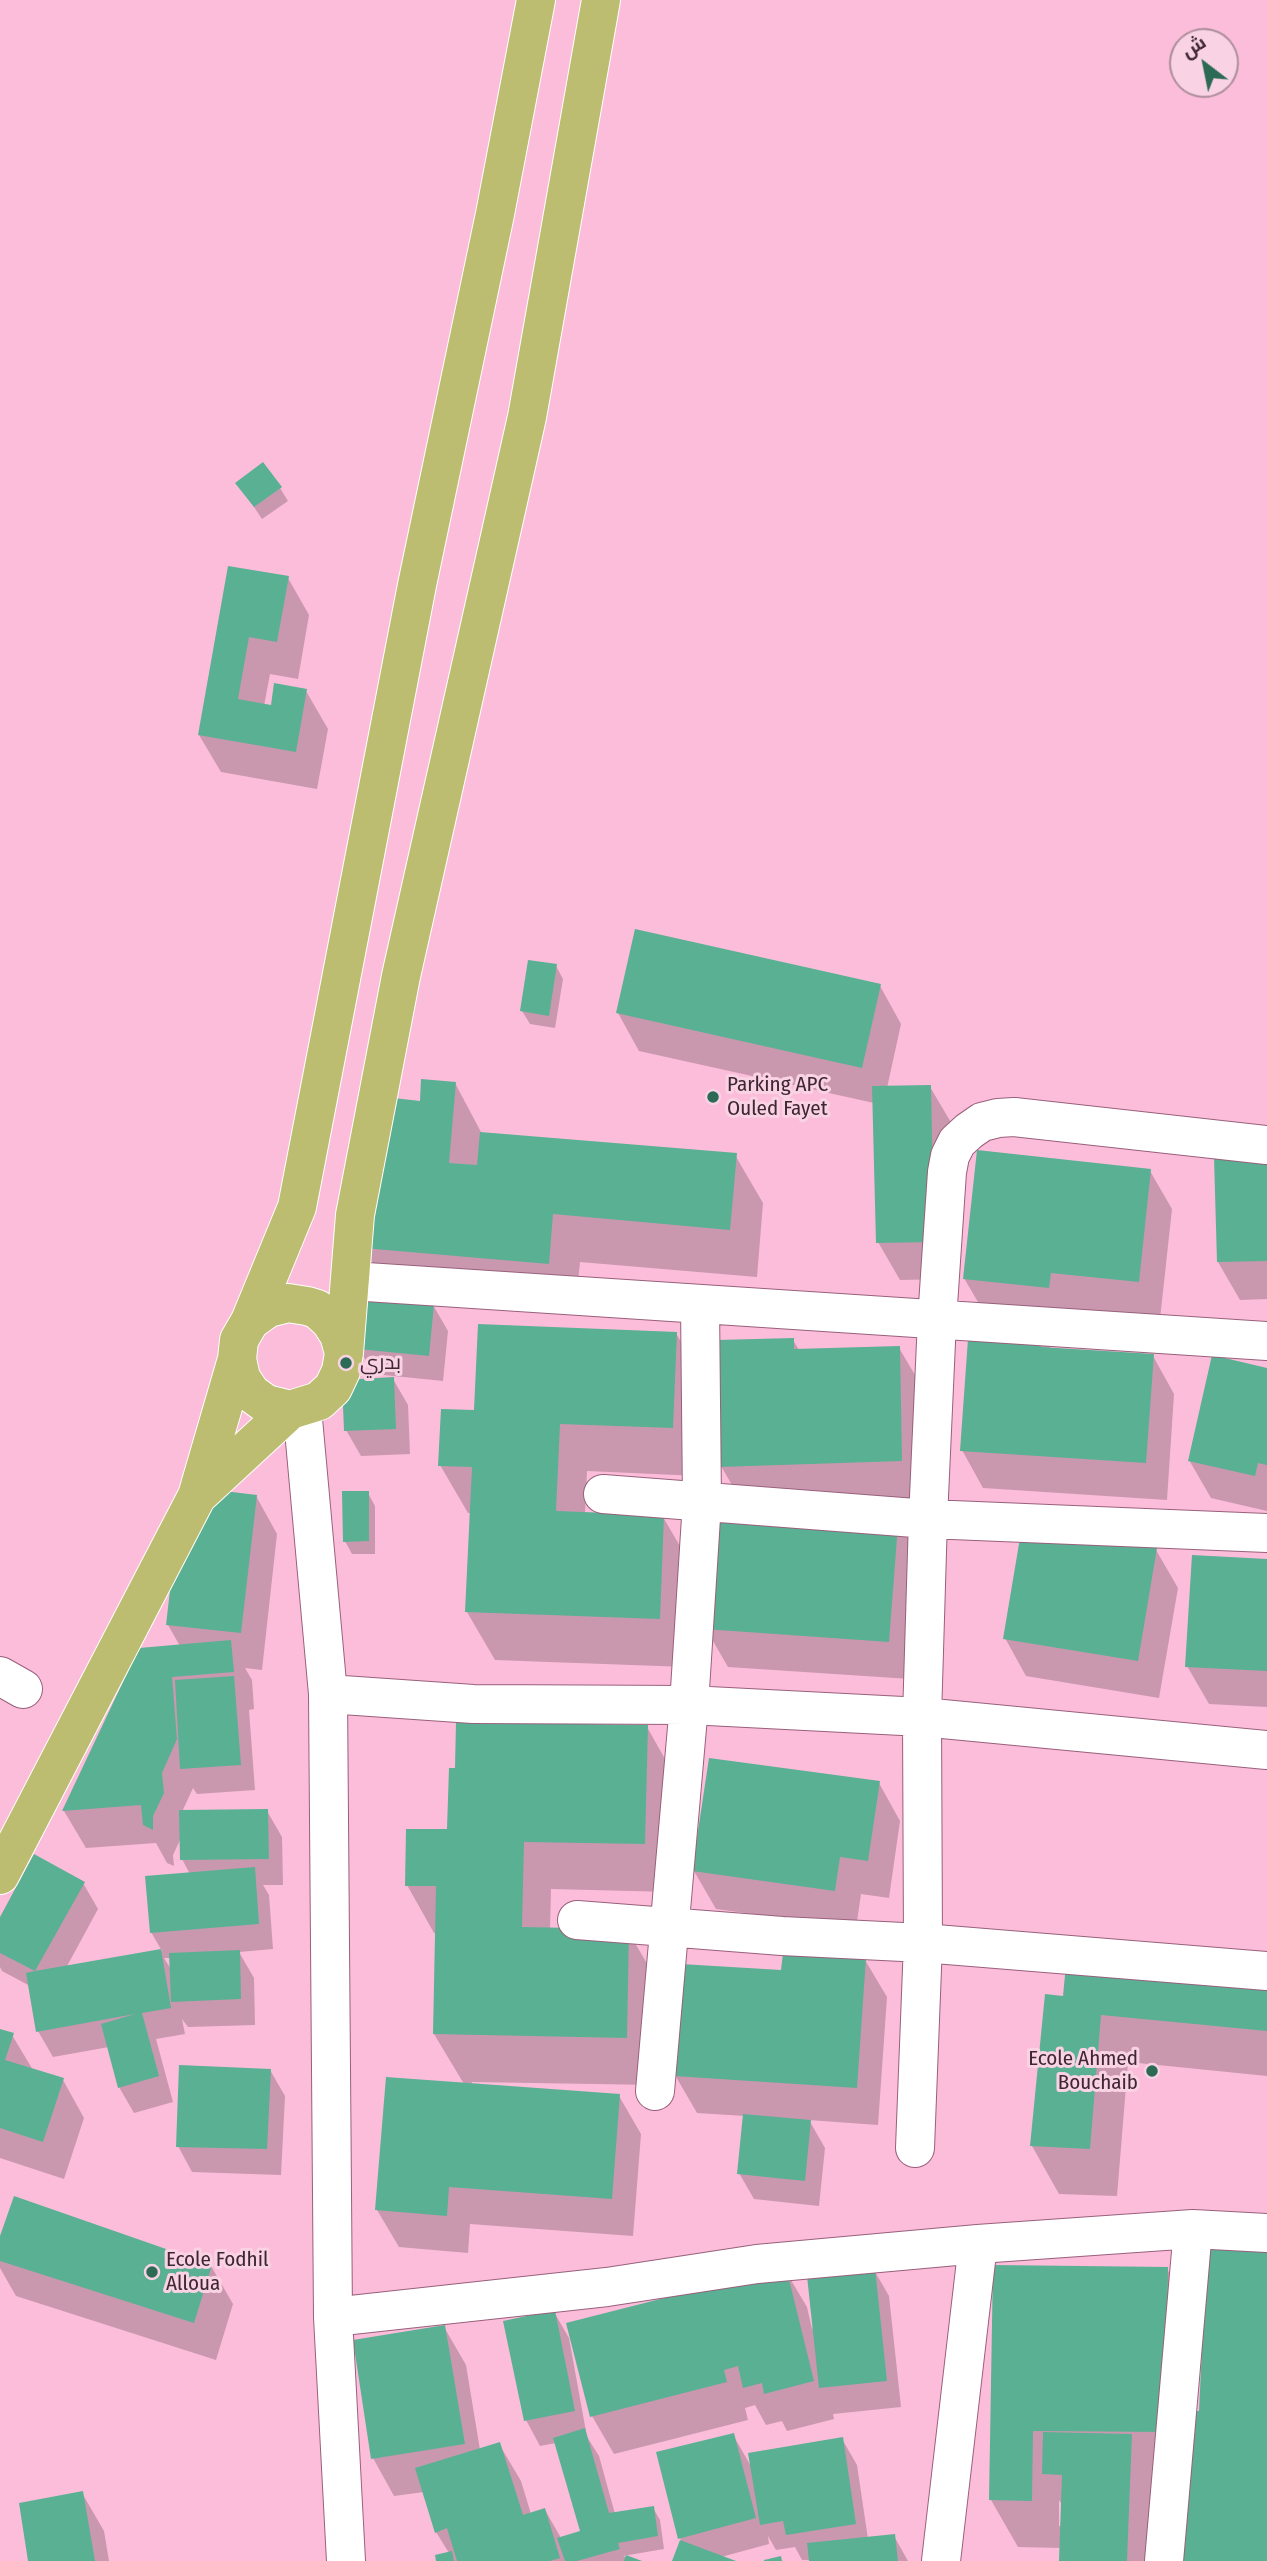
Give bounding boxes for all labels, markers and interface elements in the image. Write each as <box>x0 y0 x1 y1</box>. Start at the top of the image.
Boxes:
north arrow <box>1169 28 1239 98</box>
text: ش <box>1177 30 1210 63</box>
place label: Parking APC Ouled Fayet <box>727 1072 828 1122</box>
marker: Parking APC Ouled Fayet <box>705 1089 721 1105</box>
place label: بدري <box>360 1350 401 1376</box>
marker: بدري <box>338 1355 354 1371</box>
place label: Ecole Ahmed Bouchaib <box>1028 2046 1138 2096</box>
marker: Ecole Ahmed Bouchaib <box>1144 2063 1160 2079</box>
place label: Ecole Fodhil Alloua <box>166 2247 268 2297</box>
marker: Ecole Fodhil Alloua <box>144 2264 160 2280</box>

